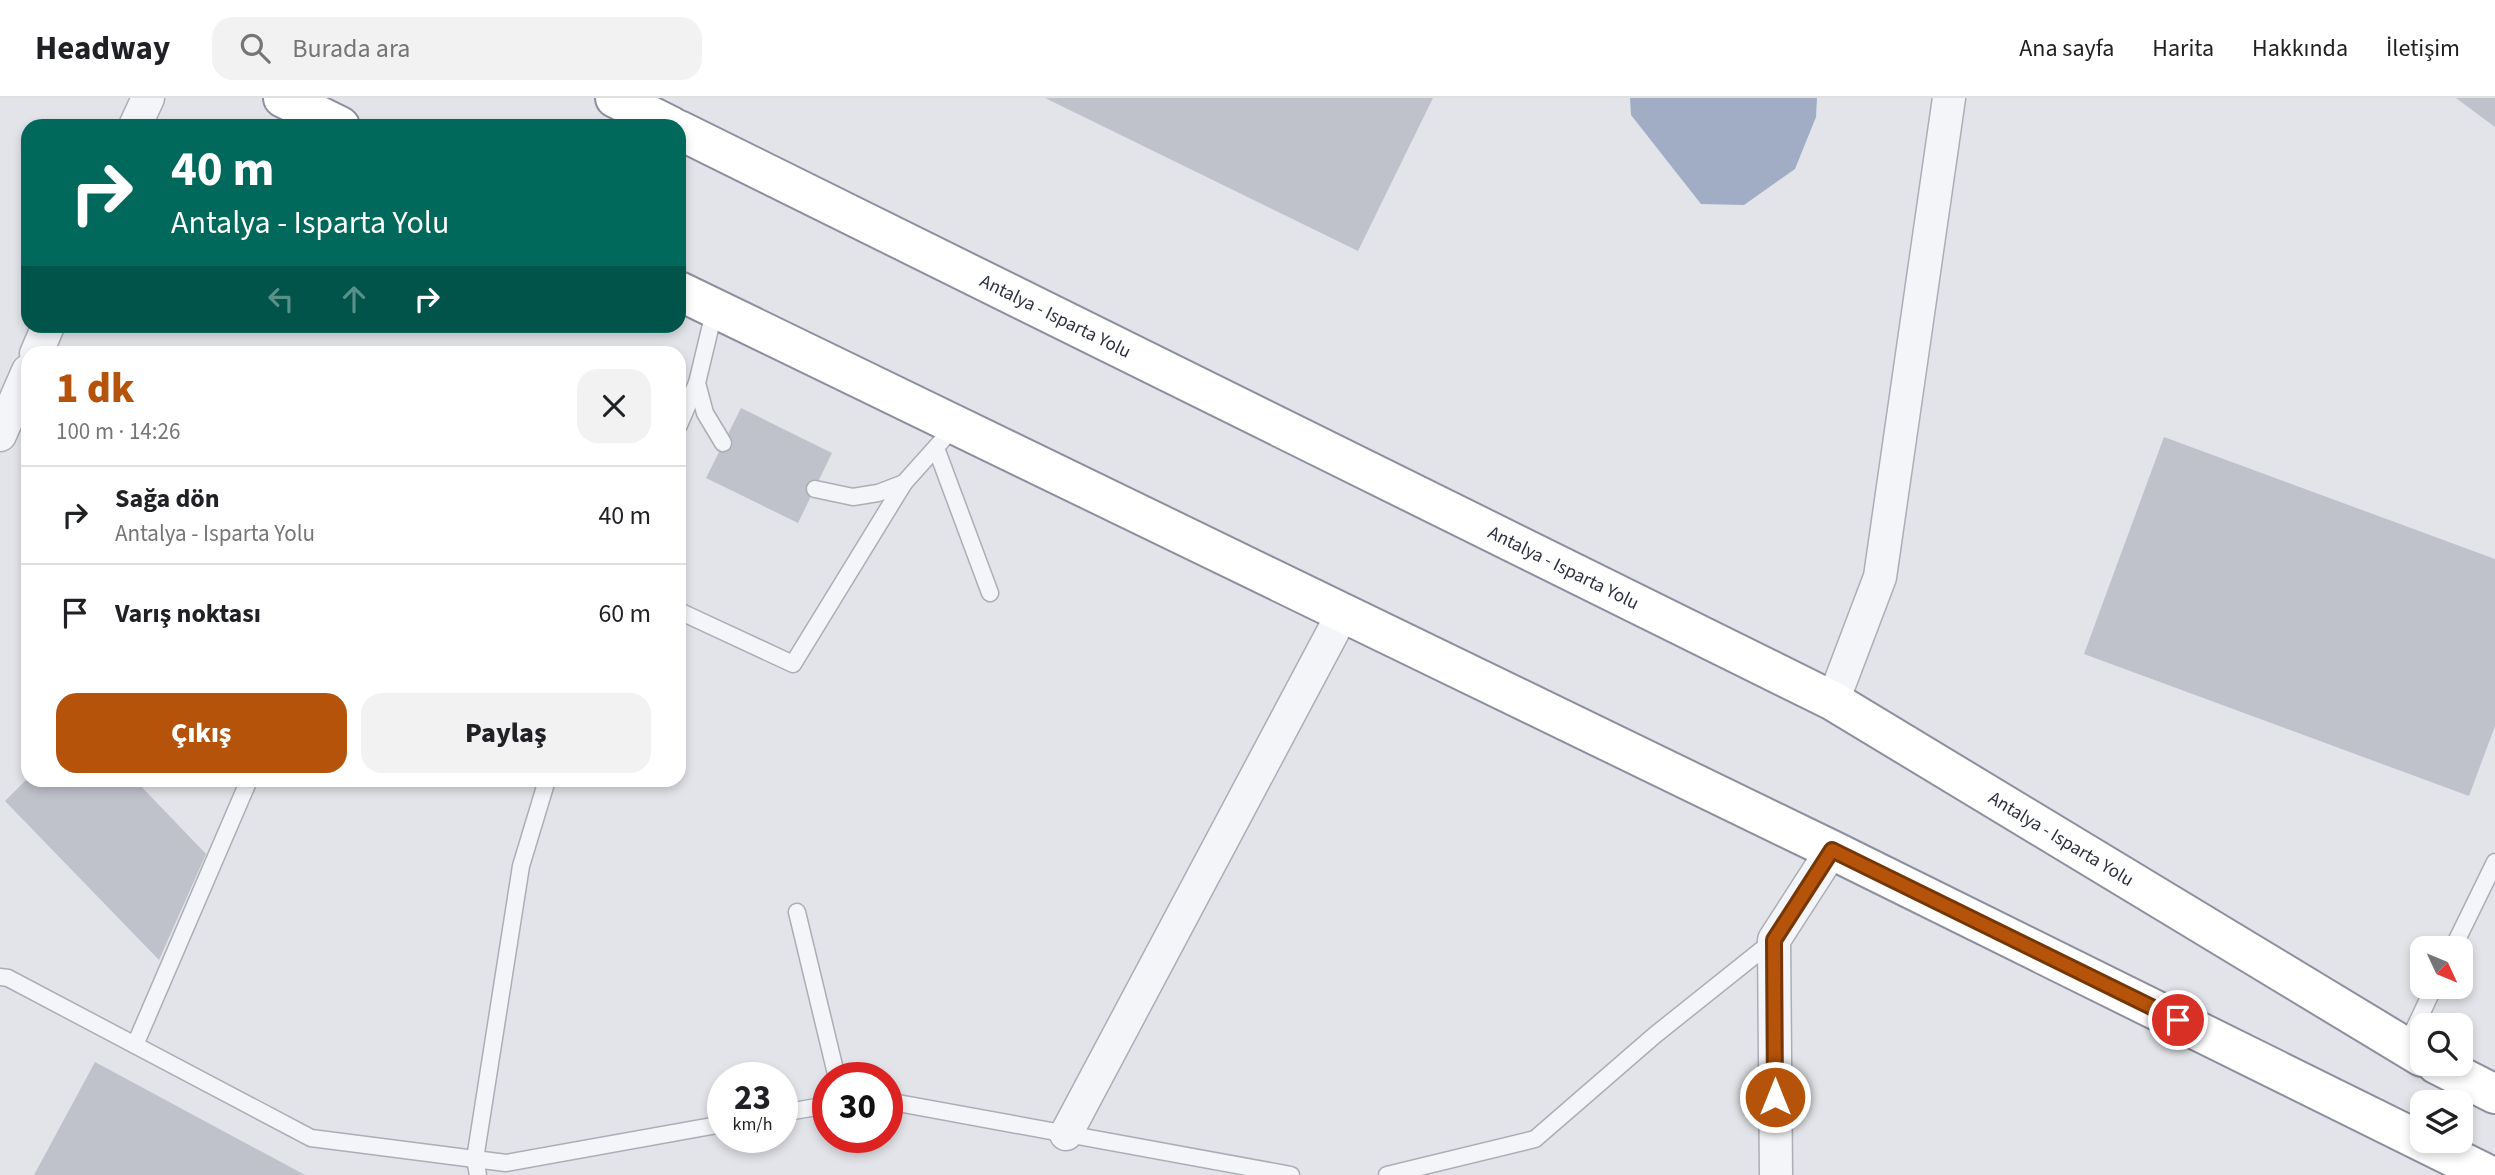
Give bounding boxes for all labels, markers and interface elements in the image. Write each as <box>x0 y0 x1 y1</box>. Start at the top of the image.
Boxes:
search box <box>212 17 702 80</box>
text: Headway <box>35 25 170 72</box>
icon: search <box>236 29 274 67</box>
text: Burada ara <box>292 30 410 67</box>
text: Ana sayfa <box>2019 31 2114 66</box>
text: Harita <box>2152 31 2214 66</box>
text: Hakkında <box>2252 31 2348 66</box>
text: İletişim <box>2386 31 2460 66</box>
text: 40 m <box>171 135 275 205</box>
icon: right <box>56 147 147 238</box>
text: Antalya - Isparta Yolu <box>171 200 449 246</box>
street label: Antalya - Isparta Yolu <box>975 267 1136 365</box>
icon: left <box>262 280 300 318</box>
icon: ahead <box>335 280 373 318</box>
icon: right <box>408 280 446 318</box>
text: 1 dk <box>56 359 134 419</box>
button: close <box>577 369 651 443</box>
text: 100 m · 14:26 <box>56 415 180 448</box>
text: Sağa dön <box>115 480 220 517</box>
icon: right <box>56 496 94 534</box>
text: 40 m <box>598 497 651 534</box>
text: Antalya - Isparta Yolu <box>115 517 315 550</box>
street label: Antalya - Isparta Yolu <box>1483 519 1644 617</box>
icon: arrive <box>56 594 94 632</box>
text: Varış noktası <box>115 595 261 632</box>
text: 60 m <box>598 595 651 632</box>
button: Çıkış <box>56 693 347 773</box>
button: Paylaş <box>361 693 651 773</box>
street label: Antalya - Isparta Yolu <box>1983 784 2139 893</box>
north arrow <box>2410 936 2473 999</box>
map controls <box>2410 936 2473 1153</box>
pin <box>2148 990 2208 1050</box>
icon: arrive <box>2159 1001 2197 1039</box>
button: search <box>2410 1013 2473 1076</box>
position arrow <box>1738 1060 1812 1134</box>
speed limit sign: 30 <box>812 1062 903 1153</box>
text: 23 <box>734 1073 771 1123</box>
button: layers <box>2410 1090 2473 1153</box>
text: km/h <box>733 1112 772 1137</box>

